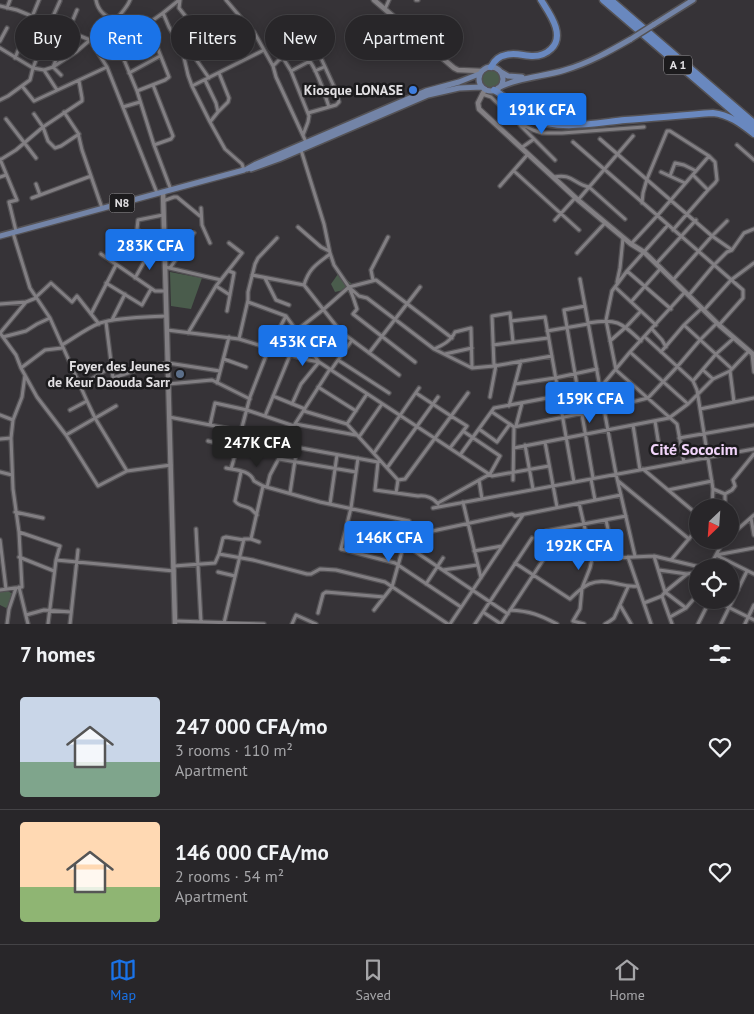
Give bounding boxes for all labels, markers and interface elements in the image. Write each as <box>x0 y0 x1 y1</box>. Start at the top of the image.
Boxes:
chip: Buy <box>15 15 80 60</box>
chip: Rent <box>90 15 161 60</box>
chip: Filters <box>171 15 255 60</box>
chip: New <box>265 15 335 60</box>
chip: Apartment <box>345 15 463 60</box>
road number: A 1 <box>664 56 692 74</box>
place label: Kiosque LONASE <box>304 81 403 99</box>
marker: Kiosque LONASE <box>407 84 419 96</box>
pin: 191K CFA <box>490 92 594 135</box>
text: 191K CFA <box>508 99 576 119</box>
road number: N8 <box>110 194 134 212</box>
pin: 283K CFA <box>98 228 202 271</box>
text: 283K CFA <box>116 235 184 255</box>
pin: 453K CFA <box>251 324 355 367</box>
text: 453K CFA <box>269 331 337 351</box>
place label: Foyer des Jeunes de Keur Daouda Sarr <box>47 357 170 391</box>
marker: Foyer des Jeunes de Keur Daouda Sarr <box>174 368 186 380</box>
pin: 159K CFA <box>538 382 642 424</box>
text: 159K CFA <box>556 388 624 408</box>
pin: 247K CFA <box>205 426 309 468</box>
text: 247K CFA <box>223 432 291 452</box>
district label: Cité Sococim <box>650 439 738 459</box>
north arrow <box>689 499 739 549</box>
map controls <box>689 499 739 609</box>
pin: 146K CFA <box>337 520 441 563</box>
text: 146K CFA <box>355 527 423 547</box>
pin: 192K CFA <box>527 528 631 571</box>
text: 192K CFA <box>545 535 613 555</box>
button: locate <box>689 559 739 609</box>
icon: filters <box>706 640 734 668</box>
text: 7 homes <box>20 641 95 668</box>
text: 247 000 CFA/mo <box>175 713 328 740</box>
icon: home <box>60 717 120 777</box>
icon: heart <box>706 733 734 761</box>
text: 3 rooms · 110 m² <box>175 740 293 760</box>
text: Apartment <box>175 760 248 780</box>
text: 146 000 CFA/mo <box>175 839 329 866</box>
icon: home <box>60 842 120 902</box>
icon: heart <box>706 858 734 886</box>
text: 2 rooms · 54 m² <box>175 866 284 886</box>
text: Apartment <box>175 886 248 906</box>
tab: Map <box>109 956 137 1004</box>
tab: Saved <box>355 956 391 1004</box>
tab: Home <box>609 956 645 1004</box>

